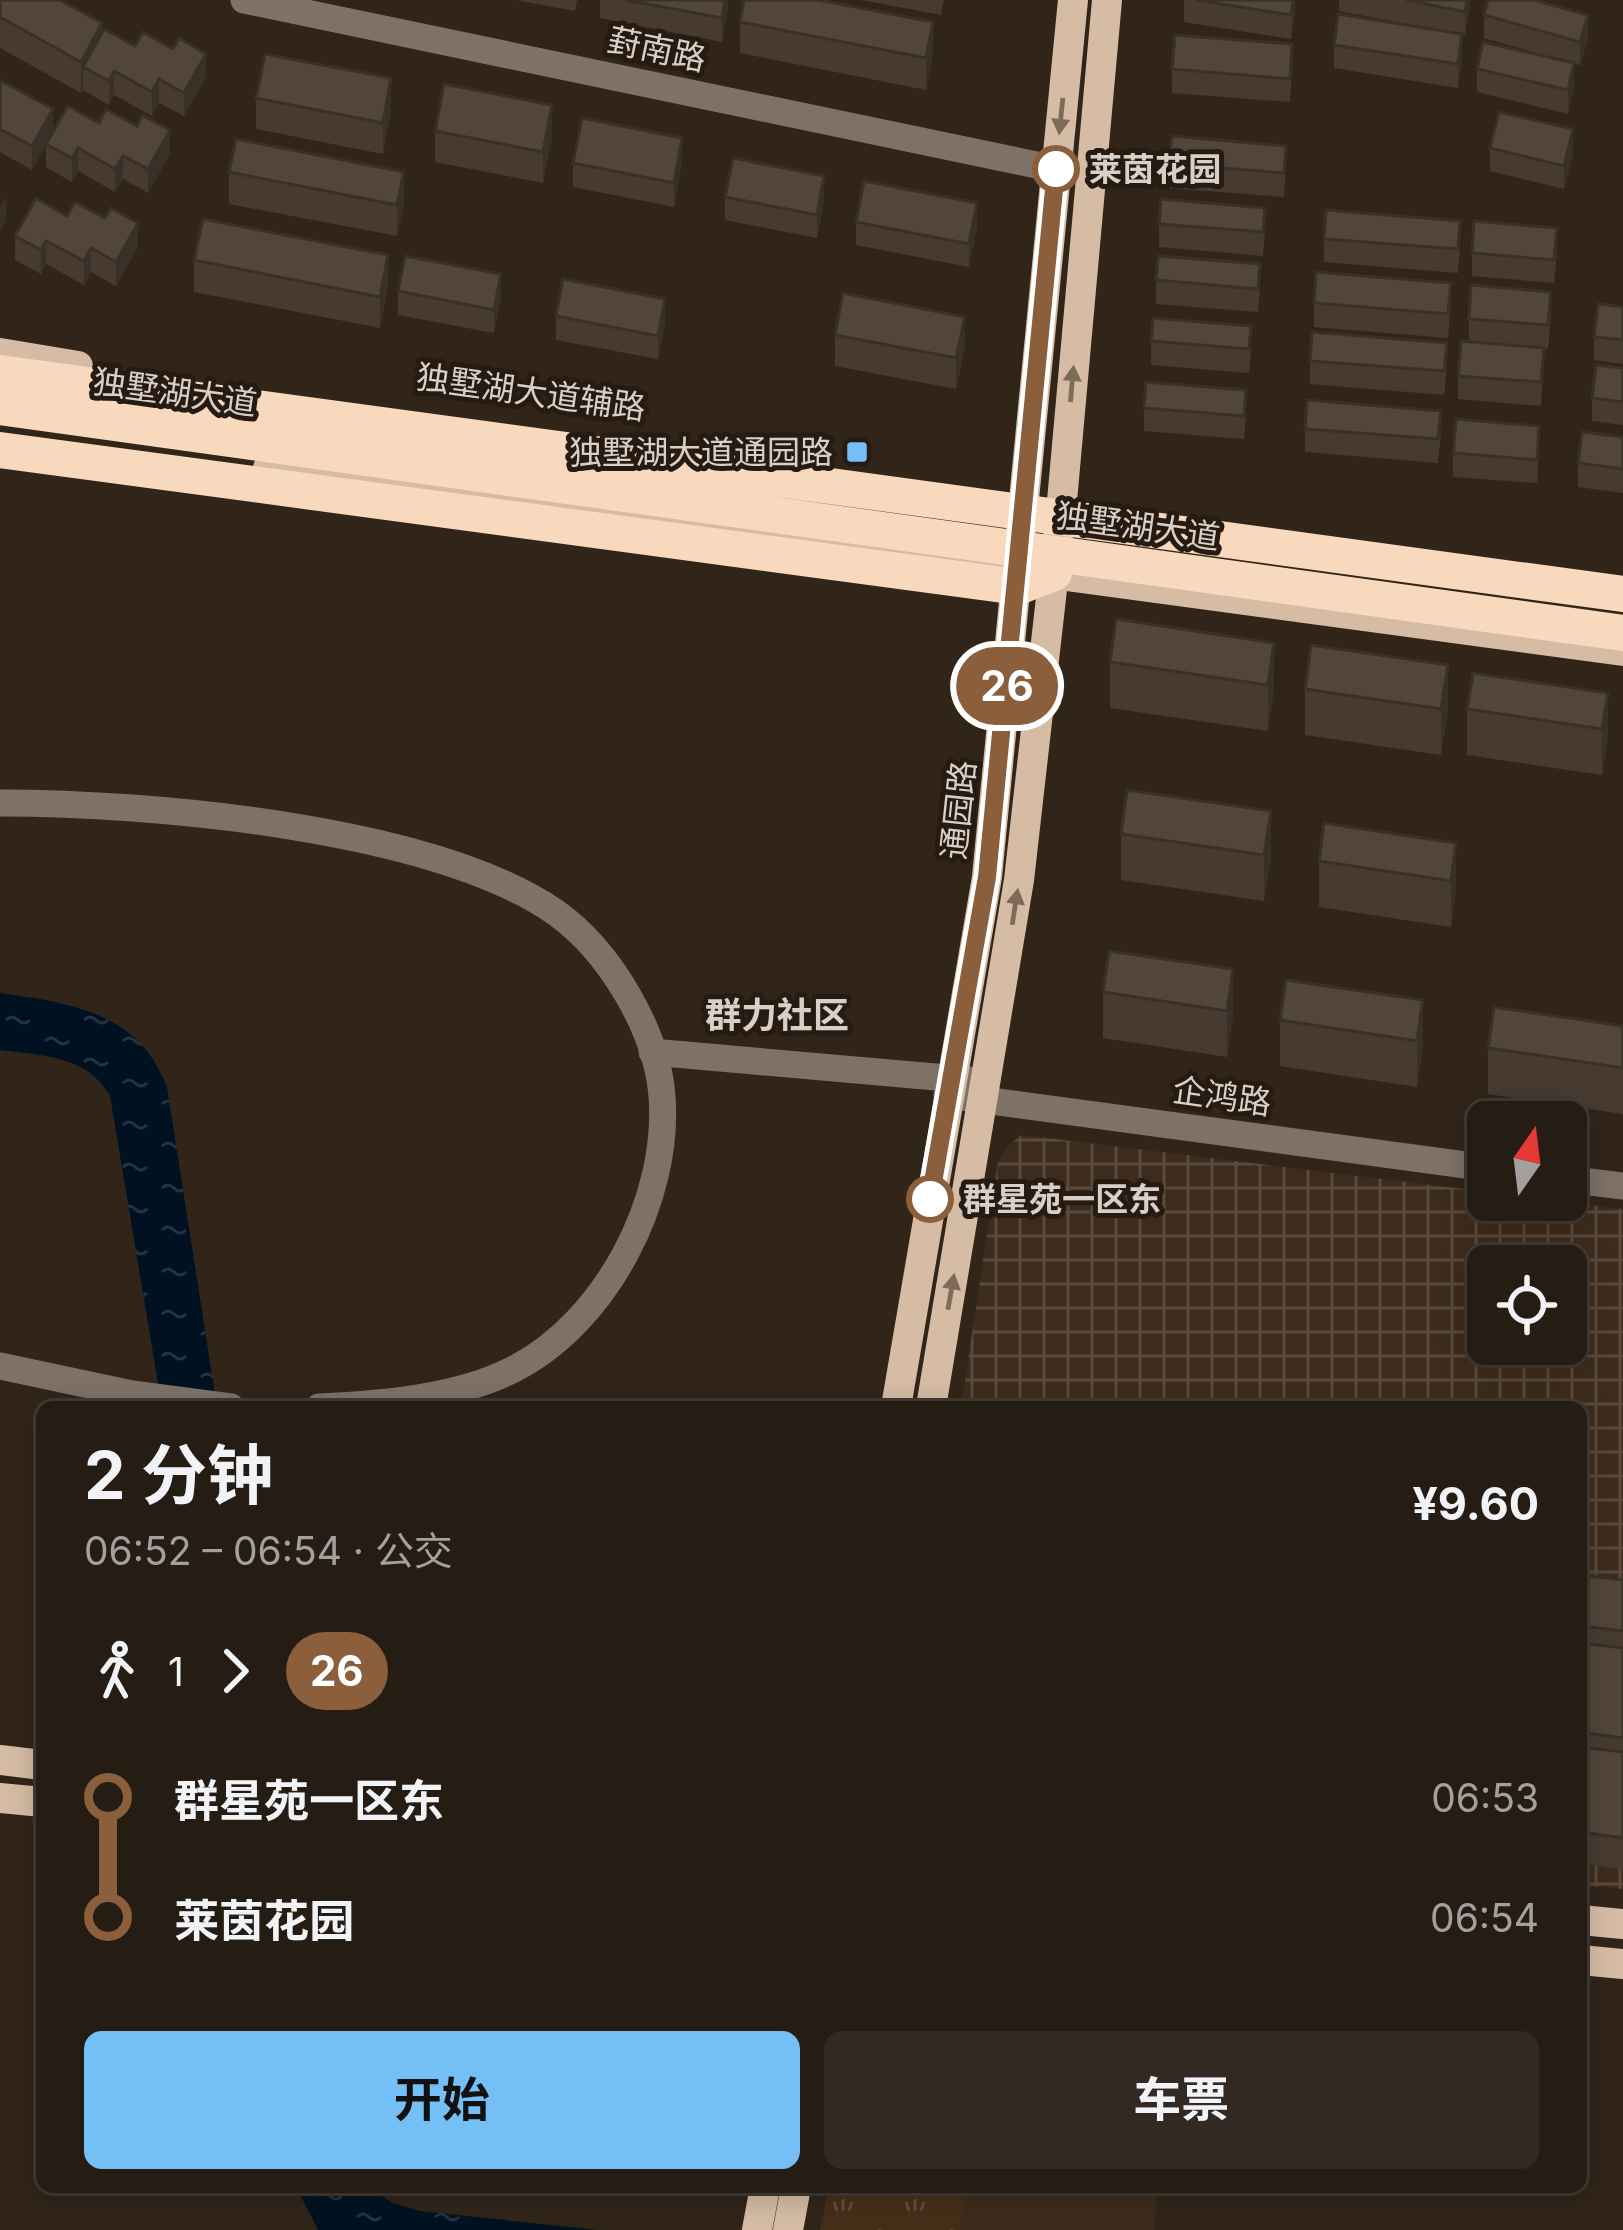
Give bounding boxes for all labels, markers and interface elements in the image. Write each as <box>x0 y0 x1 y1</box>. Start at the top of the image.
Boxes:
street label: 葑南路 <box>604 19 710 79</box>
one-way arrow <box>1051 98 1070 136</box>
marker: 莱茵花园 <box>1034 147 1078 191</box>
place label: 莱茵花园 <box>1089 149 1221 189</box>
street label: 独墅湖大道辅路 <box>414 356 648 428</box>
street label: 独墅湖大道 <box>91 361 259 423</box>
one-way arrow <box>1063 365 1082 403</box>
place label: 独墅湖大道通园路 <box>569 432 833 472</box>
marker: 独墅湖大道通园路 <box>844 439 870 465</box>
street label: 独墅湖大道 <box>1054 495 1222 557</box>
line badge: 26 <box>953 647 1061 725</box>
text: 26 <box>980 660 1034 711</box>
street label: 通园路 <box>933 759 983 861</box>
one-way arrow <box>1006 888 1025 925</box>
district label: 群力社区 <box>705 993 849 1037</box>
street label: 企鸿路 <box>1170 1069 1274 1123</box>
north arrow <box>1467 1101 1587 1221</box>
map controls <box>1467 1101 1587 1365</box>
marker: 群星苑一区东 <box>908 1177 952 1221</box>
place label: 群星苑一区东 <box>963 1179 1161 1219</box>
button: locate <box>1467 1245 1587 1365</box>
one-way arrow <box>942 1272 960 1310</box>
text: 2 分钟 <box>84 1435 273 1515</box>
text: ¥9.60 <box>1412 1476 1539 1531</box>
text: 06:52 – 06:54 · 公交 <box>84 1527 453 1574</box>
icon: walk <box>84 1638 150 1704</box>
icon: forward <box>202 1638 268 1704</box>
text: 26 <box>310 1645 364 1696</box>
text: 1 <box>168 1648 184 1695</box>
text: 群星苑一区东 <box>174 1773 444 1828</box>
text: 06:53 <box>1431 1774 1539 1821</box>
text: 莱茵花园 <box>174 1893 354 1948</box>
text: 06:54 <box>1430 1894 1539 1941</box>
button: 开始 <box>84 2031 800 2169</box>
button: 车票 <box>824 2031 1539 2169</box>

